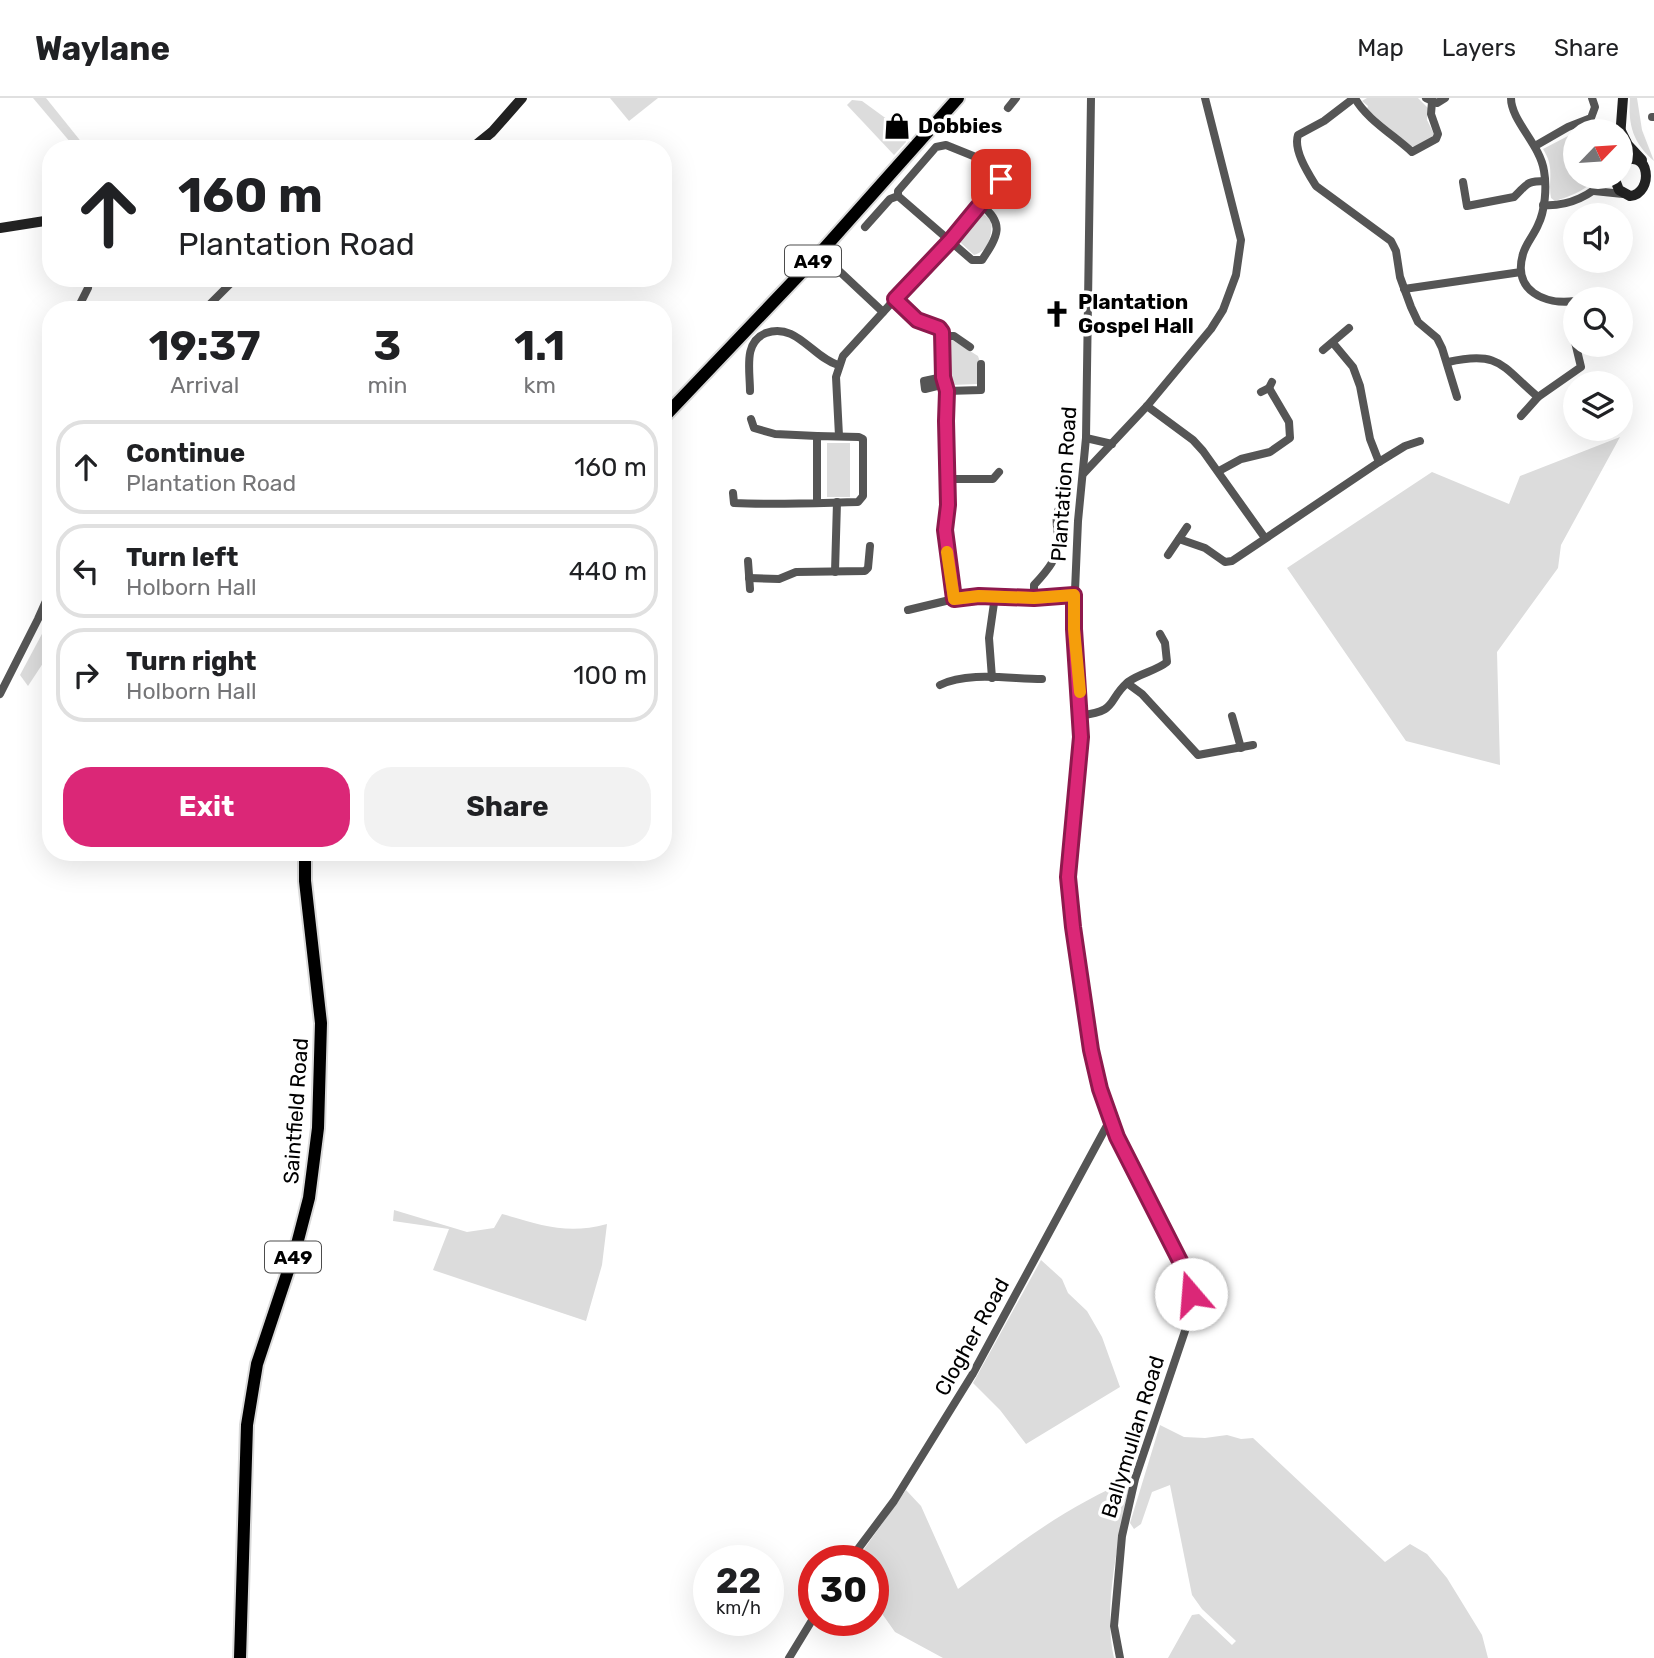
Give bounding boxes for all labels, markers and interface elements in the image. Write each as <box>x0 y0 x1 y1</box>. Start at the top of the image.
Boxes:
text: Waylane <box>35 29 170 68</box>
text: Map <box>1357 34 1404 62</box>
text: Layers <box>1442 34 1516 62</box>
text: Share <box>1554 34 1619 62</box>
shop icon: Dobbies <box>882 111 912 141</box>
place label: Dobbies <box>918 113 1002 138</box>
north arrow <box>1563 119 1633 189</box>
map controls <box>1563 119 1633 441</box>
pin <box>971 149 1031 209</box>
icon: arrive <box>982 160 1020 198</box>
text: 160 m <box>178 166 323 224</box>
icon: ahead <box>63 168 154 259</box>
button: sound <box>1563 203 1633 273</box>
text: Plantation Road <box>178 225 415 263</box>
road number: A49 <box>785 246 841 276</box>
button: search <box>1563 287 1633 357</box>
place label: Plantation Gospel Hall <box>1078 289 1194 338</box>
church icon: Plantation Gospel Hall <box>1042 299 1072 329</box>
text: 19:37 <box>149 321 261 371</box>
text: 3 <box>374 321 401 371</box>
text: 1.1 <box>514 321 565 371</box>
text: Arrival <box>170 371 239 399</box>
text: min <box>367 371 407 399</box>
text: km <box>524 371 556 399</box>
button: layers <box>1563 371 1633 441</box>
street label: Plantation Road <box>1046 406 1081 562</box>
text: Continue <box>126 438 245 469</box>
icon: ahead <box>67 448 105 486</box>
text: 160 m <box>574 452 647 483</box>
text: Plantation Road <box>126 469 296 497</box>
text: Turn left <box>126 542 238 573</box>
icon: left <box>67 552 105 590</box>
text: 440 m <box>569 556 647 587</box>
text: Holborn Hall <box>126 573 257 601</box>
text: Turn right <box>126 646 256 677</box>
icon: right <box>67 656 105 694</box>
text: 100 m <box>573 660 647 691</box>
text: Holborn Hall <box>126 677 257 705</box>
button: Exit <box>63 767 350 847</box>
button: Share <box>364 767 651 847</box>
street label: Saintfield Road <box>278 1037 313 1185</box>
road number: A49 <box>265 1242 321 1273</box>
position arrow <box>1154 1257 1228 1331</box>
street label: Clogher Road <box>929 1274 1014 1400</box>
street label: Ballymullan Road <box>1096 1353 1169 1521</box>
speed limit sign: 30 <box>798 1545 889 1636</box>
text: 22 <box>716 1560 761 1602</box>
text: km/h <box>716 1597 761 1619</box>

